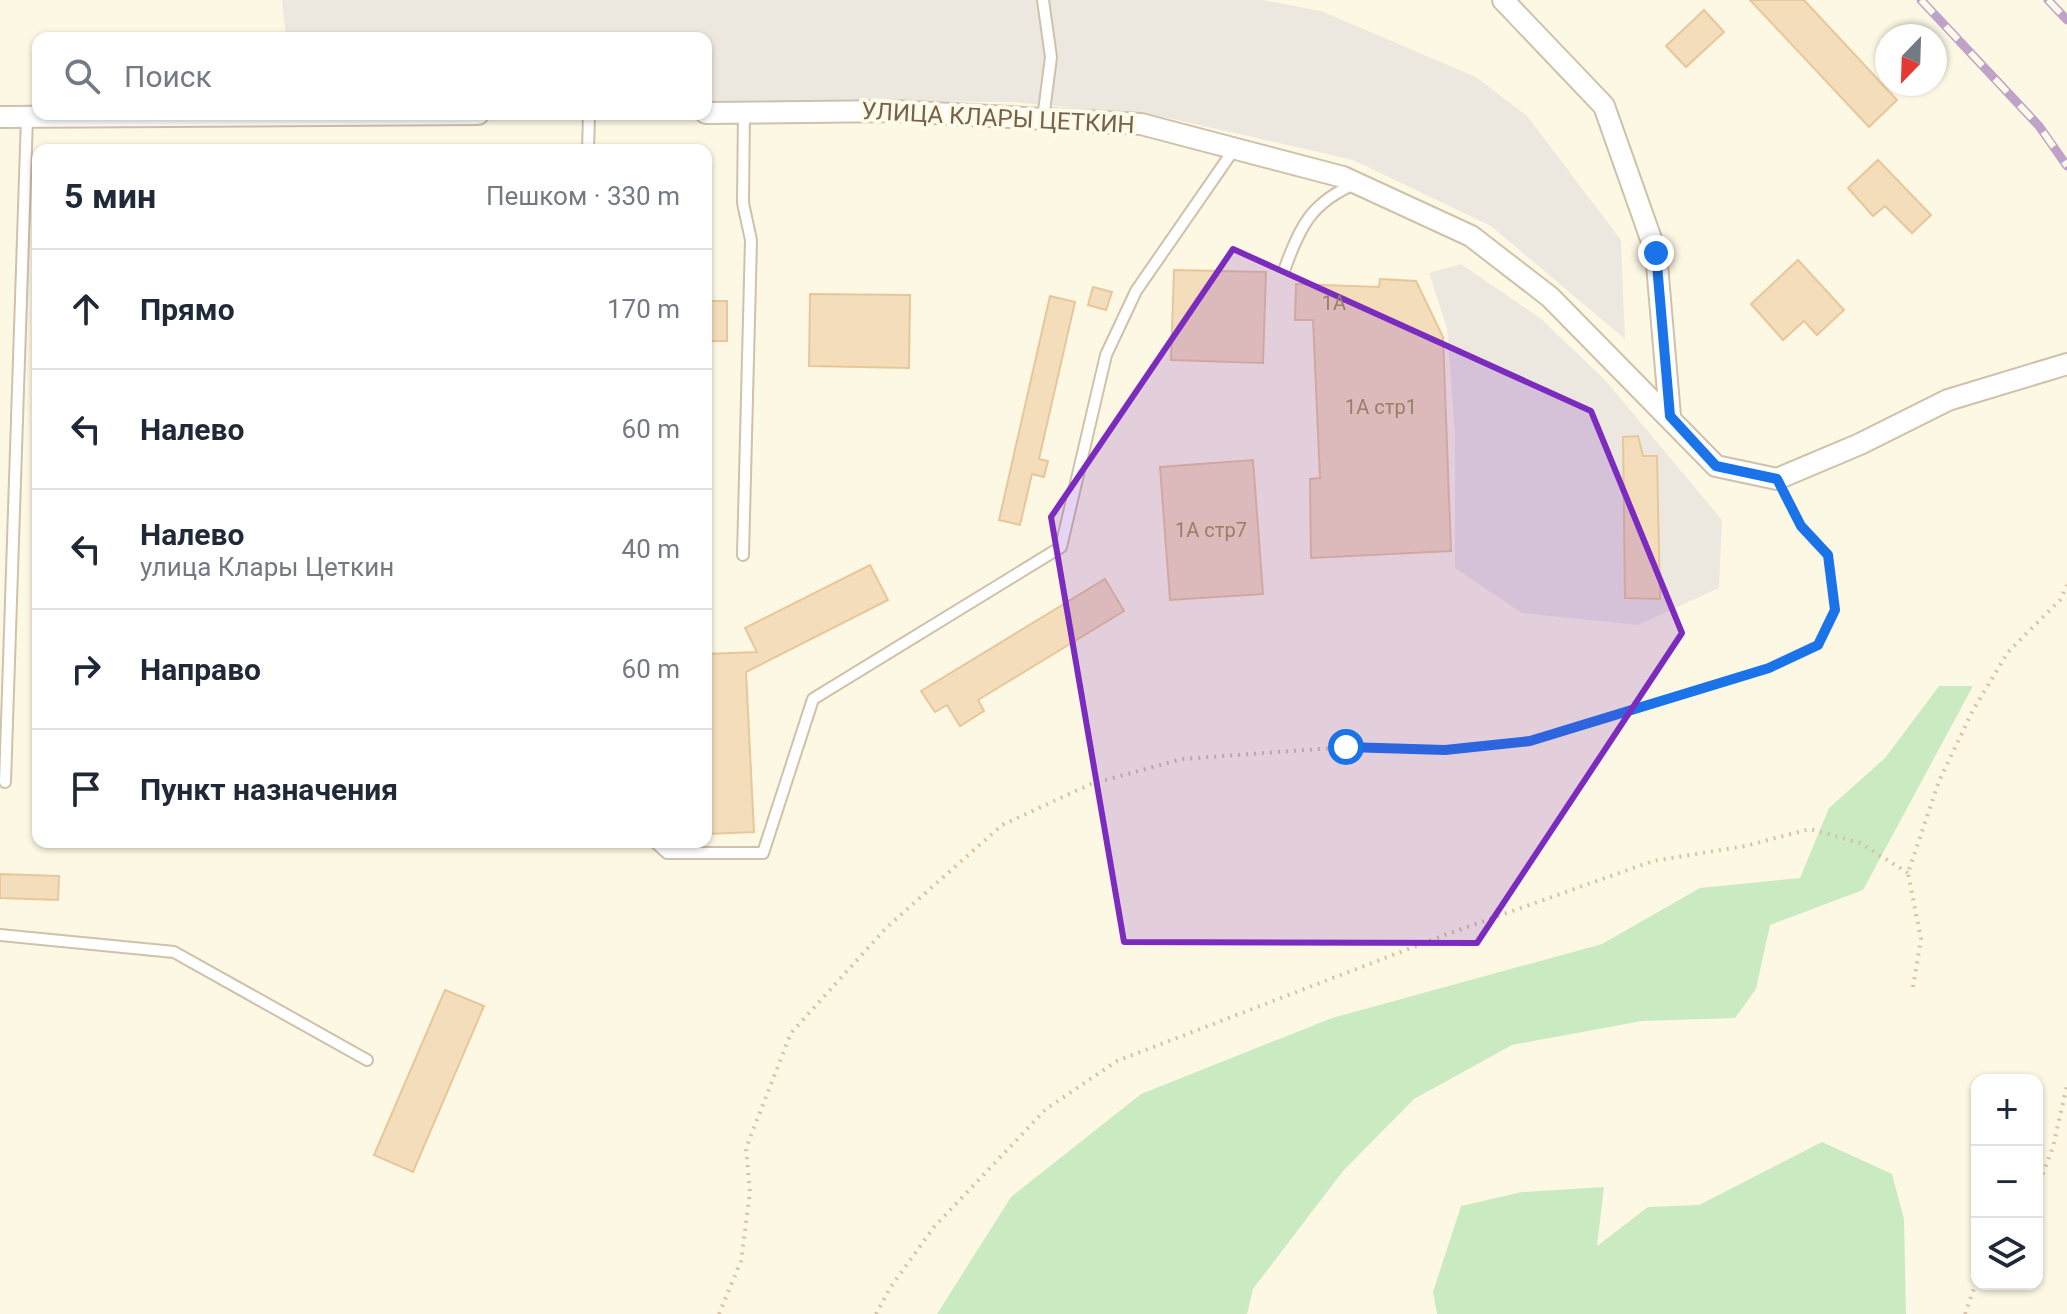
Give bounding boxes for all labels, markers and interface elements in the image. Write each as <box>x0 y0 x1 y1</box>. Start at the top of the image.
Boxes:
north arrow <box>1875 24 1947 96</box>
search box <box>32 32 712 120</box>
icon: search <box>60 54 104 98</box>
text: Поиск <box>124 59 212 94</box>
street label: УЛИЦА КЛАРЫ ЦЕТКИН <box>861 97 1135 139</box>
text: 5 мин <box>64 176 156 216</box>
text: Пешком · 330 m <box>486 181 680 211</box>
route end <box>1638 235 1674 271</box>
icon: ahead <box>64 287 108 331</box>
house number: 1А <box>1322 291 1346 315</box>
text: Прямо <box>140 292 235 327</box>
text: 170 m <box>607 294 680 324</box>
house number: 1А стр1 <box>1345 395 1417 419</box>
icon: left <box>64 407 108 451</box>
text: Налево <box>140 412 244 447</box>
text: 60 m <box>622 414 680 444</box>
text: Налево <box>140 517 244 552</box>
house number: 1А стр7 <box>1175 518 1247 542</box>
icon: left <box>64 527 108 571</box>
text: 40 m <box>622 534 680 564</box>
text: улица Клары Цеткин <box>140 552 394 582</box>
icon: right <box>64 647 108 691</box>
text: Направо <box>140 652 261 687</box>
text: 60 m <box>622 654 680 684</box>
route start <box>1328 729 1364 765</box>
icon: arrive <box>64 767 108 811</box>
text: Пункт назначения <box>140 772 398 807</box>
map controls <box>1971 1074 2043 1290</box>
button: + <box>1971 1074 2043 1146</box>
button: − <box>1971 1146 2043 1218</box>
button: layers <box>1971 1218 2043 1290</box>

